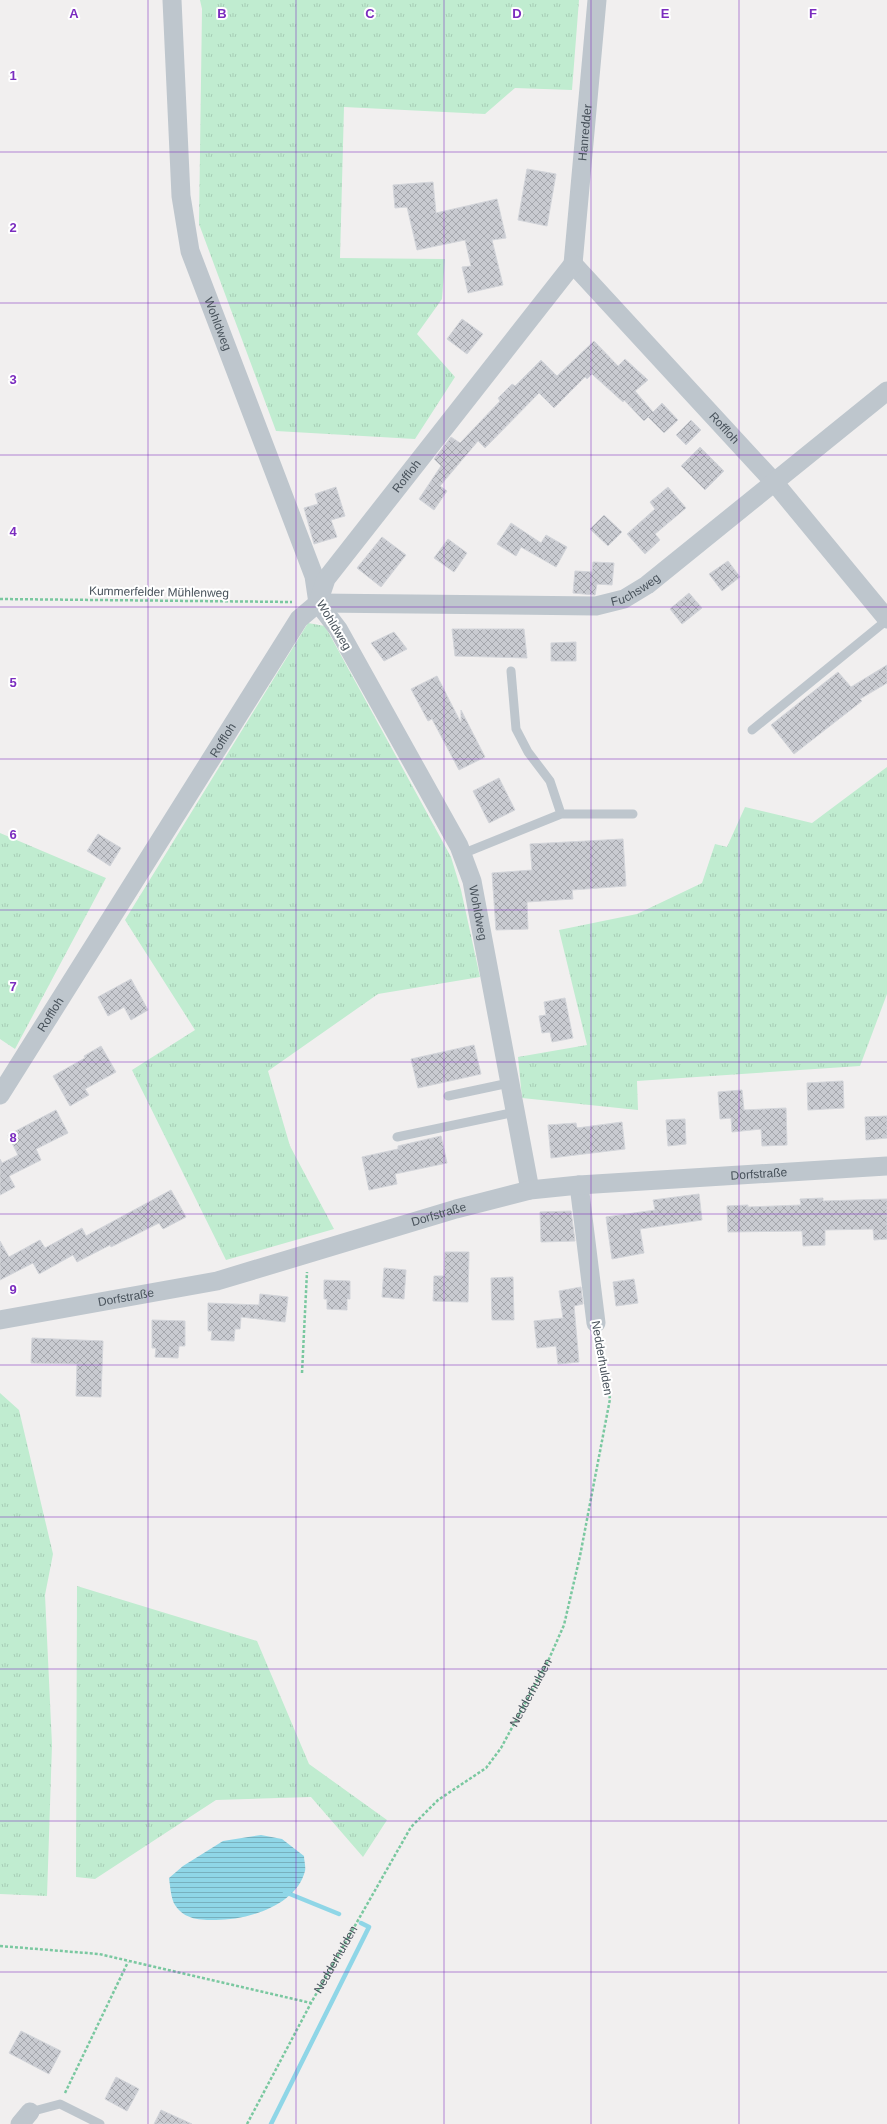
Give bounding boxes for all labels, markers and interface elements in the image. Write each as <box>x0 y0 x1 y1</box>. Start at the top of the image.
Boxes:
text: A <box>69 6 79 21</box>
text: B <box>217 6 227 21</box>
text: C <box>365 6 375 21</box>
text: D <box>512 6 522 21</box>
text: E <box>661 6 670 21</box>
text: F <box>809 6 817 21</box>
text: 1 <box>9 68 17 83</box>
street label: Hanredder <box>575 104 594 161</box>
text: 2 <box>9 220 17 235</box>
street label: Wohldweg <box>201 295 234 353</box>
text: 3 <box>9 372 17 387</box>
street label: Roffloh <box>706 409 742 447</box>
street label: Roffloh <box>389 457 424 495</box>
text: 4 <box>9 524 17 539</box>
street label: Fuchsweg <box>609 570 663 609</box>
street label: Kummerfelder Mühlenweg <box>89 584 229 600</box>
street label: Wohldweg <box>314 597 354 653</box>
text: 5 <box>9 675 17 690</box>
street label: Roffloh <box>207 720 239 760</box>
text: 6 <box>9 827 17 842</box>
street label: Wohldweg <box>466 884 490 942</box>
text: 7 <box>9 979 17 994</box>
street label: Roffloh <box>35 995 67 1034</box>
text: 8 <box>9 1130 17 1145</box>
street label: Dorfstraße <box>730 1165 788 1183</box>
street label: Dorfstraße <box>409 1200 468 1229</box>
text: 9 <box>9 1282 17 1297</box>
street label: Dorfstraße <box>97 1285 155 1309</box>
street label: Nedderhulden <box>589 1320 615 1396</box>
street label: Nedderhulden <box>507 1656 555 1729</box>
street label: Nedderhulden <box>311 1923 361 1996</box>

